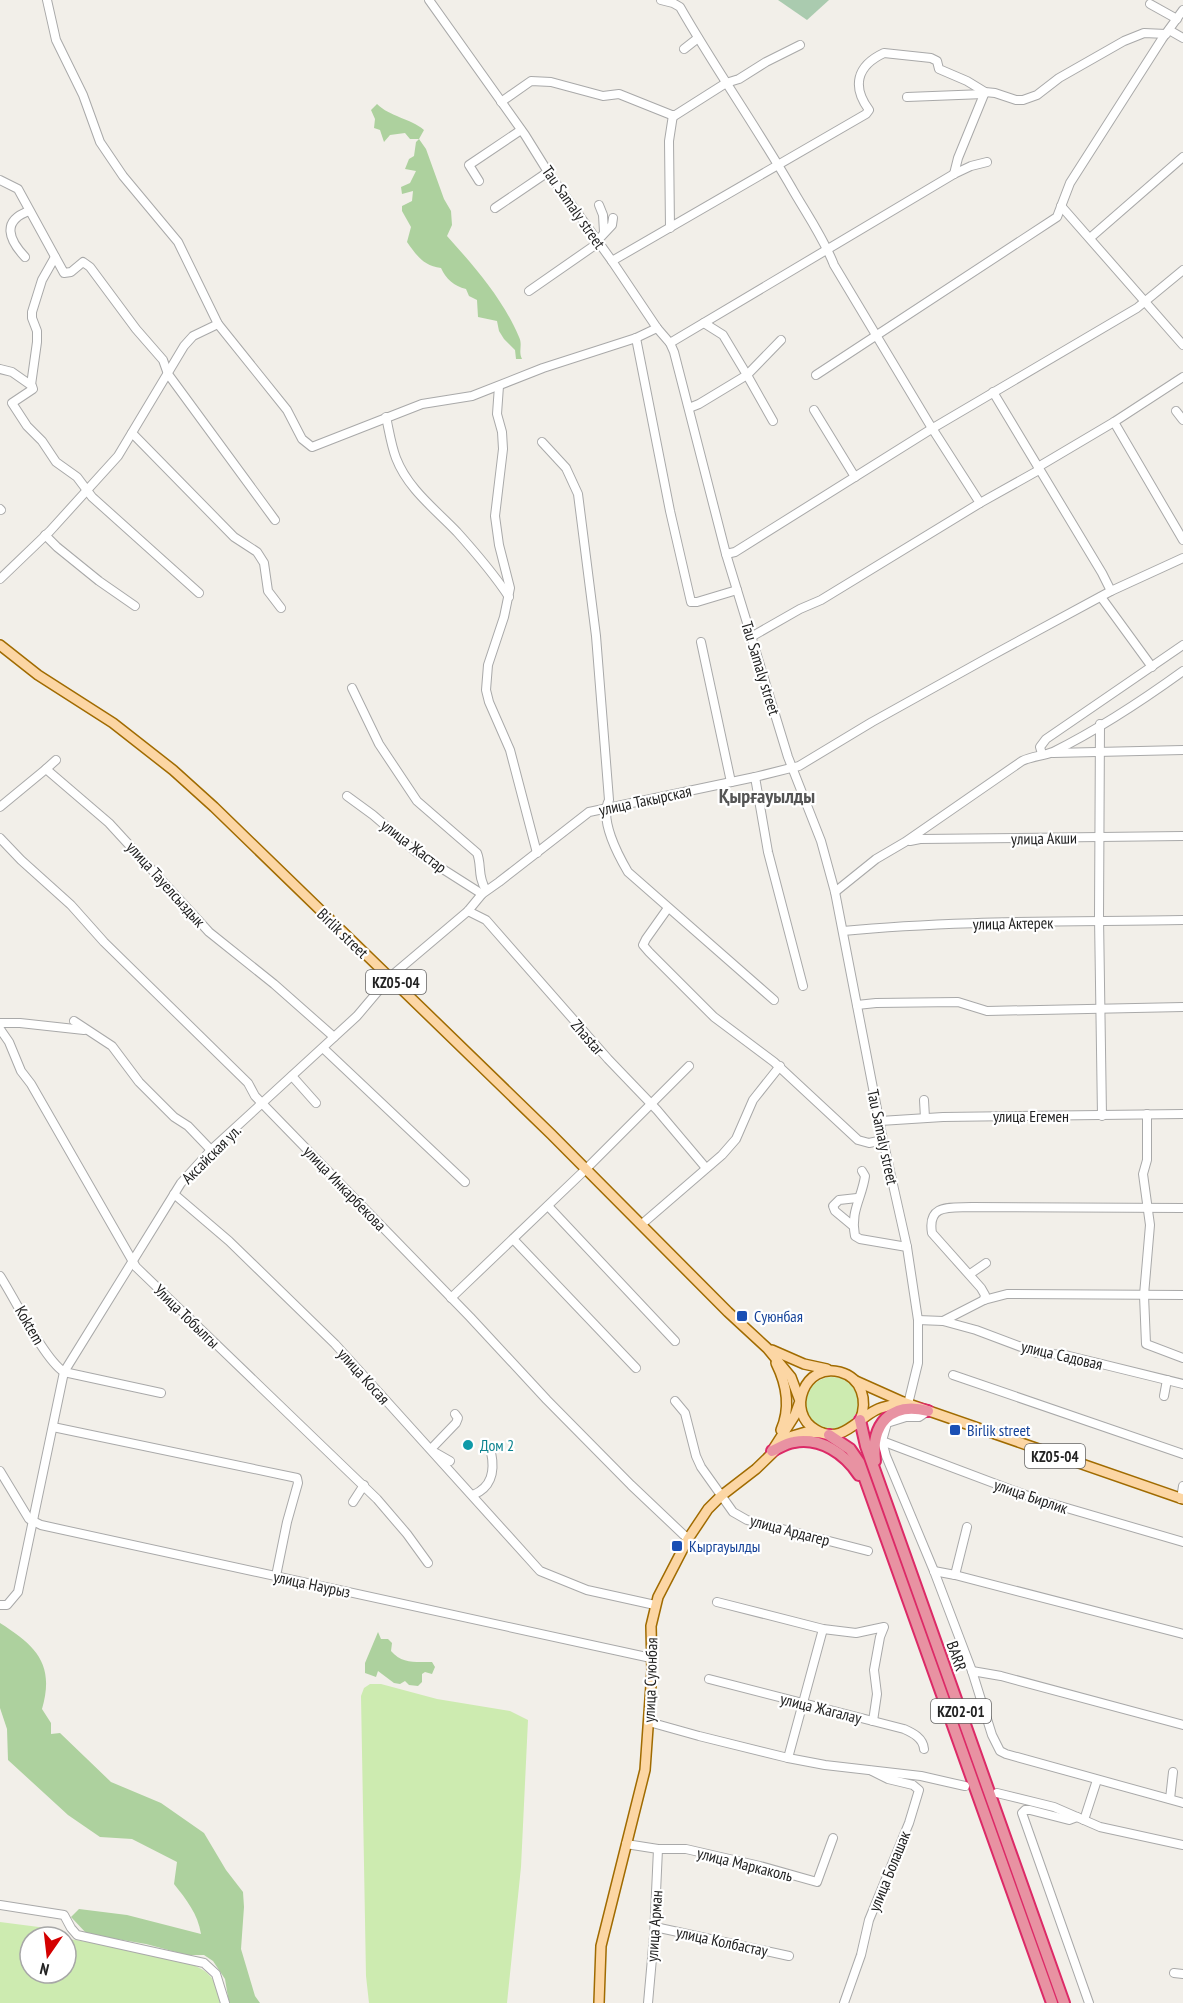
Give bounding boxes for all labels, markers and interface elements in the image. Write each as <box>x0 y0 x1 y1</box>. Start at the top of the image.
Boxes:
street label: Tau Samaly street <box>538 162 610 253</box>
street label: Tau Samaly street <box>737 619 785 718</box>
street label: улица Такырская <box>597 780 693 820</box>
district label: Қырғауылды <box>719 783 815 809</box>
street label: улица Жастар <box>377 815 451 877</box>
street label: улица Акши <box>1011 827 1077 849</box>
street label: улица Тауелсыздык <box>122 837 210 932</box>
street label: Birlik street <box>313 904 373 963</box>
street label: улица Актерек <box>972 912 1054 934</box>
road number: KZ05-04 <box>366 970 426 994</box>
street label: Zhastar <box>567 1015 609 1060</box>
street label: Tau Samaly street <box>863 1088 903 1187</box>
street label: улица Егемен <box>993 1106 1069 1126</box>
street label: Аксайская ул. <box>177 1120 245 1188</box>
street label: улица Инкарбекова <box>299 1141 391 1235</box>
street label: Улица Тобылгы <box>150 1280 224 1352</box>
street label: Koktem <box>11 1302 49 1348</box>
place label: Суюнбая <box>754 1306 803 1326</box>
marker: Суюнбая <box>735 1309 749 1323</box>
street label: улица Садовая <box>1019 1336 1105 1374</box>
street label: улица Косая <box>334 1344 394 1408</box>
place label: Birlik street <box>967 1420 1031 1440</box>
marker: Birlik street <box>948 1423 962 1437</box>
place label: Дом 2 <box>480 1435 514 1455</box>
marker: Дом 2 <box>461 1438 475 1452</box>
road number: KZ05-04 <box>1025 1444 1085 1468</box>
street label: улица Бирлик <box>991 1474 1071 1518</box>
street label: улица Ардагер <box>748 1510 832 1550</box>
place label: Кыргауылды <box>689 1536 760 1556</box>
marker: Кыргауылды <box>670 1539 684 1553</box>
street label: улица Наурыз <box>272 1566 353 1602</box>
street label: улица Суюнбая <box>639 1637 661 1723</box>
street label: BARR <box>943 1638 972 1674</box>
street label: улица Жагалау <box>778 1688 864 1728</box>
road number: KZ02-01 <box>931 1699 991 1723</box>
street label: улица Болашак <box>864 1827 915 1914</box>
street label: улица Маркаколь <box>695 1842 795 1886</box>
street label: улица Арман <box>642 1889 666 1963</box>
street label: улица Колбастау <box>674 1922 770 1960</box>
north arrow <box>18 1925 78 1985</box>
text: N <box>38 1959 51 1980</box>

